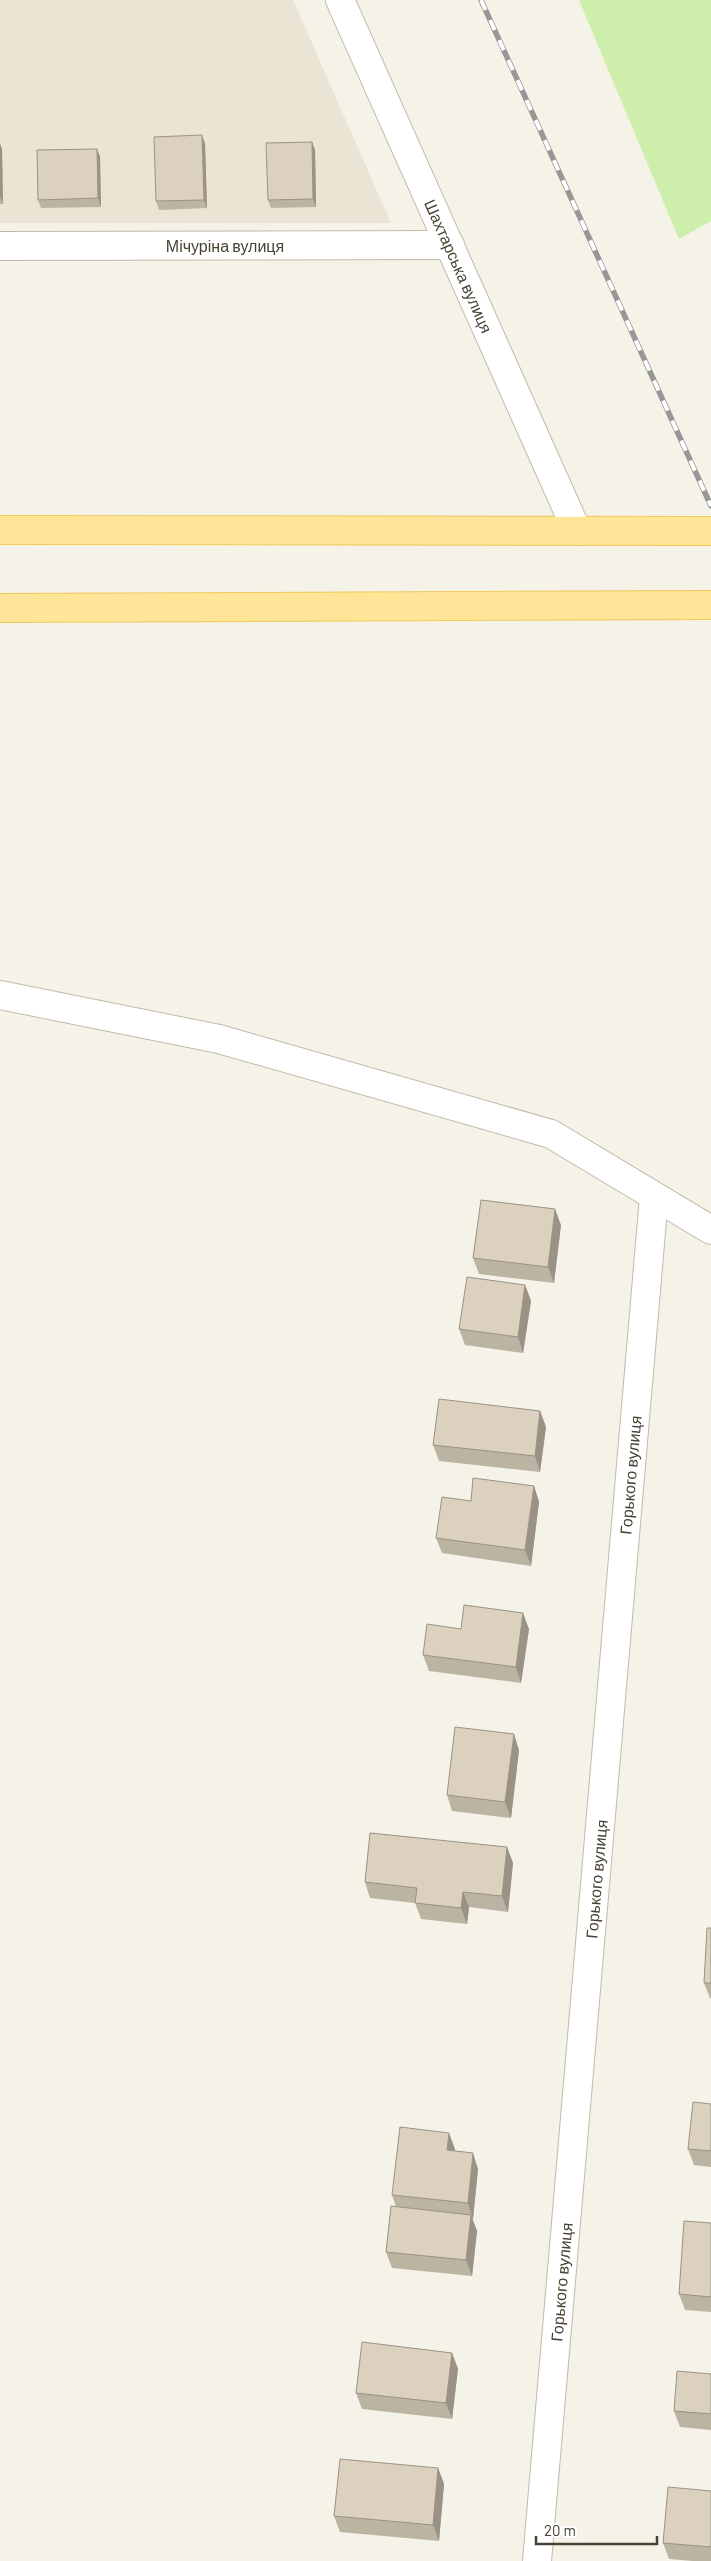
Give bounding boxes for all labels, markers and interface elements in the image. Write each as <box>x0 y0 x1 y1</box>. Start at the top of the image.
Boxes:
street label: Шахтарська вулиця <box>421 196 497 336</box>
street label: Мічуріна вулиця <box>166 236 284 255</box>
street label: Горького вулиця <box>615 1415 645 1535</box>
street label: Горького вулиця <box>581 1819 611 1939</box>
street label: Горького вулиця <box>546 2222 576 2342</box>
scale bar <box>536 2514 657 2546</box>
text: 20 m <box>544 2521 576 2539</box>

